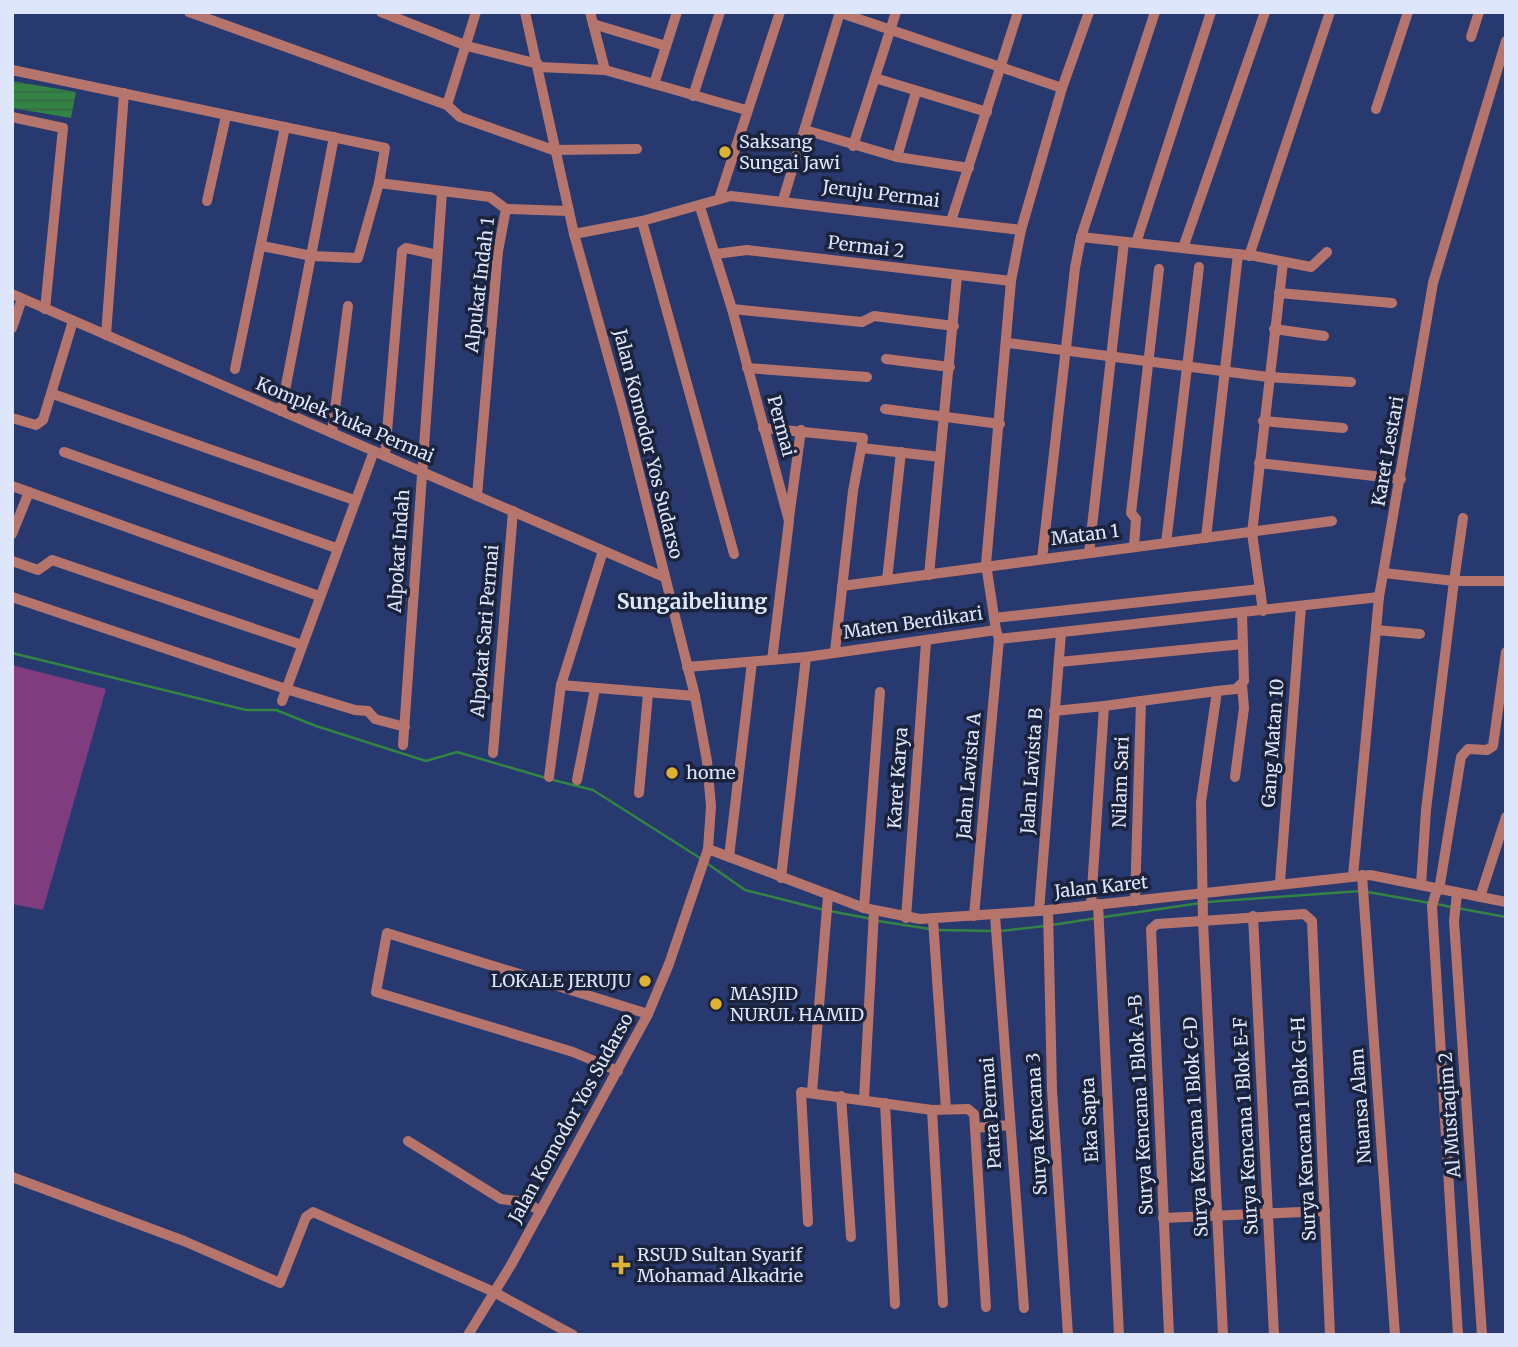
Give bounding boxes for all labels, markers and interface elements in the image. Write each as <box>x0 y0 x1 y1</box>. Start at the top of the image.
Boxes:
place label: Saksang Sungai Jawi <box>739 130 840 174</box>
marker: Saksang Sungai Jawi <box>717 144 733 160</box>
street label: Jeruju Permai <box>820 175 941 212</box>
street label: Alpukat Indah 1 <box>460 216 499 355</box>
street label: Permai 2 <box>826 230 906 263</box>
street label: Jalan Komodor Yos Sudarso <box>609 326 688 561</box>
street label: Komplek Yuka Permai <box>253 372 438 468</box>
street label: Permai <box>762 393 801 459</box>
street label: Karet Lestari <box>1367 394 1409 508</box>
street label: Alpokat Indah <box>383 489 414 614</box>
street label: Matan 1 <box>1050 519 1120 550</box>
street label: Alpokat Sari Permai <box>465 543 504 719</box>
district label: Sungaibeliung <box>617 588 767 615</box>
street label: Maten Berdikari <box>842 601 984 644</box>
street label: Gang Matan 10 <box>1257 678 1288 808</box>
street label: Jalan Lavista B <box>1016 707 1047 836</box>
street label: Jalan Lavista A <box>951 711 986 841</box>
street label: Karet Karya <box>882 726 913 830</box>
street label: Nilam Sari <box>1107 736 1134 828</box>
place label: home <box>686 761 736 784</box>
marker: home <box>664 765 680 781</box>
street label: Jalan Karet <box>1052 870 1149 903</box>
place label: LOKALE JERUJU <box>491 969 632 992</box>
marker: LOKALE JERUJU <box>637 973 653 989</box>
place label: MASJID NURUL HAMID <box>730 982 864 1026</box>
street label: Surya Kencana 1 Blok A-B <box>1123 994 1158 1216</box>
marker: MASJID NURUL HAMID <box>708 996 724 1012</box>
street label: Jalan Komodor Yos Sudarso <box>503 1009 638 1227</box>
street label: Surya Kencana 1 Blok C-D <box>1178 1016 1213 1238</box>
street label: Surya Kencana 1 Blok E-F <box>1228 1016 1263 1236</box>
street label: Surya Kencana 1 Blok G-H <box>1286 1016 1321 1242</box>
street label: Nuansa Alam <box>1345 1047 1376 1164</box>
street label: Al Mustaqim 2 <box>1434 1051 1465 1180</box>
street label: Surya Kencana 3 <box>1021 1052 1052 1196</box>
street label: Patra Permai <box>975 1056 1006 1170</box>
street label: Eka Sapta <box>1076 1077 1103 1163</box>
place label: RSUD Sultan Syarif Mohamad Alkadrie <box>637 1243 803 1287</box>
marker: RSUD Sultan Syarif Mohamad Alkadrie <box>611 1255 631 1275</box>

